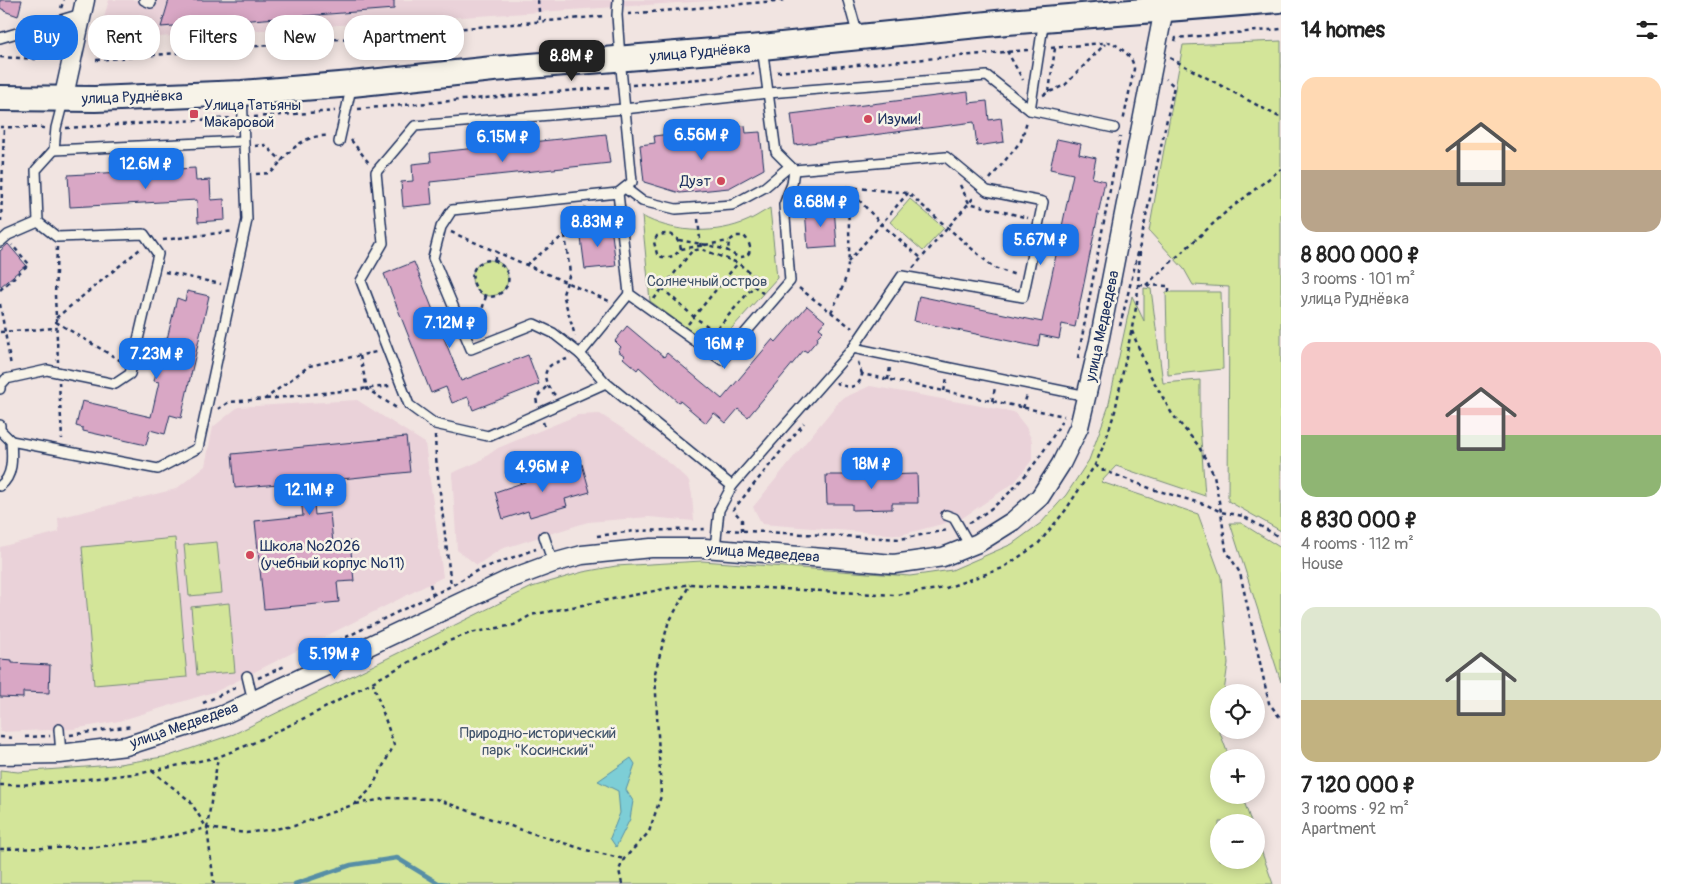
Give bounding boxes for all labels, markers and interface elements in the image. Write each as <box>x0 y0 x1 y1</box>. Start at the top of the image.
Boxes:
chip: Buy <box>15 15 78 60</box>
chip: Rent <box>88 15 160 60</box>
chip: Filters <box>170 15 255 60</box>
chip: New <box>265 15 334 60</box>
chip: Apartment <box>344 15 464 60</box>
icon: filters <box>1633 16 1661 44</box>
text: 14 homes <box>1301 17 1385 44</box>
pin: 8.8M ₽ <box>531 39 613 82</box>
street label: улица Руднёвка <box>648 39 751 66</box>
text: 8.8M ₽ <box>550 46 594 66</box>
street label: улица Руднёвка <box>80 86 183 109</box>
place label: Улица Татьяны Макаровой <box>204 96 301 132</box>
marker: Улица Татьяны Макаровой <box>188 108 200 120</box>
icon: home <box>1436 109 1526 199</box>
place label: Изуми! <box>878 110 922 129</box>
marker: Изуми! <box>862 113 874 125</box>
pin: 6.56M ₽ <box>656 119 748 161</box>
pin: 6.15M ₽ <box>457 120 549 163</box>
text: 6.56M ₽ <box>674 125 730 145</box>
text: 6.15M ₽ <box>477 127 529 147</box>
pin: 12.6M ₽ <box>100 148 192 190</box>
text: 12.6M ₽ <box>120 154 172 174</box>
place label: Дуэт <box>679 172 711 191</box>
marker: Дуэт <box>715 175 727 187</box>
pin: 8.68M ₽ <box>775 186 867 228</box>
text: 8.68M ₽ <box>794 192 848 212</box>
pin: 8.83M ₽ <box>552 206 644 248</box>
text: 8.83M ₽ <box>571 212 625 232</box>
pin: 5.67M ₽ <box>995 224 1087 266</box>
text: 5.67M ₽ <box>1014 230 1068 250</box>
text: 8 800 000 ₽ <box>1301 242 1420 269</box>
street label: улица Медведева <box>1081 269 1124 384</box>
text: 3 rooms · 101 m² <box>1301 269 1415 289</box>
park label: Солнечный остров <box>647 272 767 291</box>
text: улица Руднёвка <box>1301 289 1409 309</box>
pin: 7.12M ₽ <box>404 306 496 349</box>
text: 7.12M ₽ <box>424 313 476 333</box>
pin: 16M ₽ <box>690 328 760 370</box>
text: 16M ₽ <box>705 334 745 354</box>
pin: 7.23M ₽ <box>111 338 203 380</box>
text: 7.23M ₽ <box>130 344 184 364</box>
icon: home <box>1436 374 1526 464</box>
pin: 18M ₽ <box>837 448 907 490</box>
pin: 4.96M ₽ <box>497 450 589 493</box>
text: 18M ₽ <box>853 454 891 474</box>
text: 4.96M ₽ <box>516 457 570 477</box>
pin: 12.1M ₽ <box>264 474 356 516</box>
text: 12.1M ₽ <box>285 480 335 500</box>
text: 8 830 000 ₽ <box>1301 507 1418 534</box>
text: 4 rooms · 112 m² <box>1301 534 1414 554</box>
place label: Школа №2026 (учебный корпус №11) <box>260 537 405 573</box>
street label: улица Медведева <box>705 540 820 567</box>
marker: Школа №2026 (учебный корпус №11) <box>244 549 256 561</box>
text: House <box>1301 554 1343 574</box>
pin: 5.19M ₽ <box>289 638 381 680</box>
icon: home <box>1436 639 1526 729</box>
text: 5.19M ₽ <box>309 644 361 664</box>
map controls <box>1210 684 1265 869</box>
button: locate <box>1210 684 1265 739</box>
street label: улица Медведева <box>127 698 241 753</box>
park label: Природно-исторический парк "Косинский" <box>460 724 616 760</box>
button: + <box>1210 749 1265 804</box>
text: 7 120 000 ₽ <box>1301 772 1416 799</box>
text: 3 rooms · 92 m² <box>1301 799 1409 819</box>
button: − <box>1210 814 1265 869</box>
text: Apartment <box>1301 819 1376 839</box>

